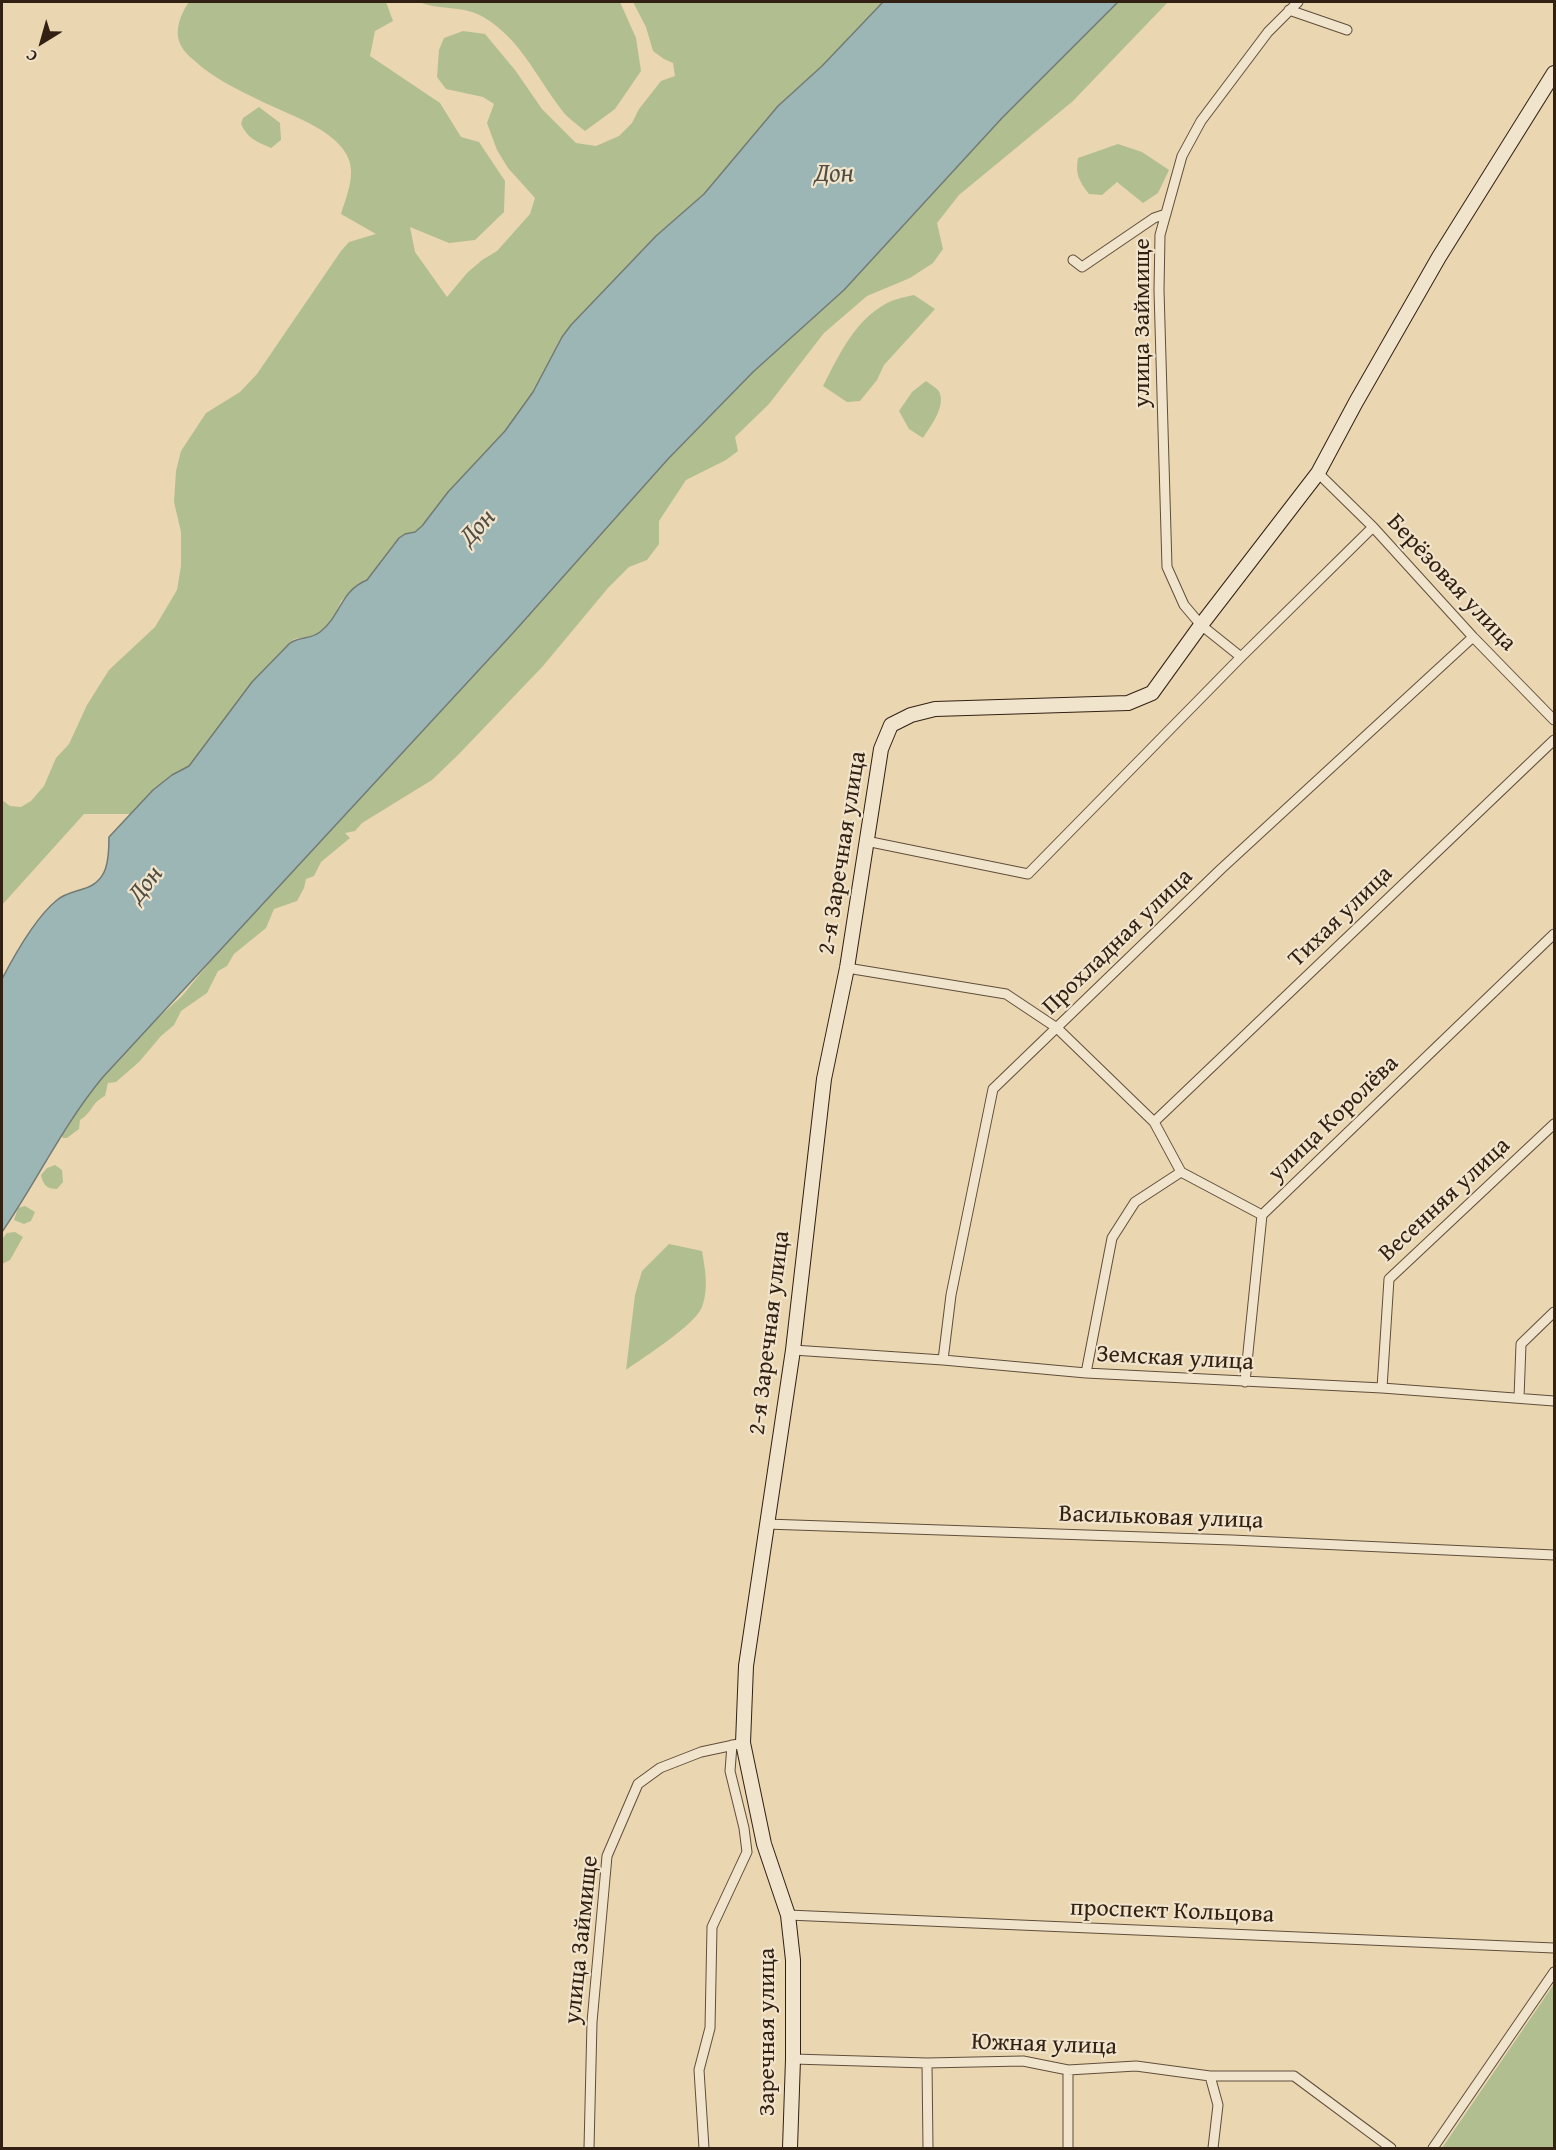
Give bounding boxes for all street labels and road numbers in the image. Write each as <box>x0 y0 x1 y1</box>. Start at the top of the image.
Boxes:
street label: улица Займище <box>1129 238 1157 408</box>
street label: Берёзовая улица <box>1380 508 1522 658</box>
street label: 2-я Заречная улица <box>813 749 873 957</box>
street label: Тихая улица <box>1283 860 1399 974</box>
street label: Прохладная улица <box>1037 863 1199 1021</box>
street label: улица Королёва <box>1263 1050 1405 1188</box>
street label: Весенняя улица <box>1373 1132 1517 1268</box>
street label: 2-я Заречная улица <box>743 1229 797 1437</box>
street label: Земская улица <box>1096 1340 1254 1378</box>
street label: Васильковая улица <box>1058 1500 1264 1536</box>
street label: улица Займище <box>559 1854 605 2026</box>
street label: проспект Кольцова <box>1069 1894 1275 1930</box>
street label: Заречная улица <box>754 1948 782 2116</box>
street label: Южная улица <box>971 2028 1117 2062</box>

